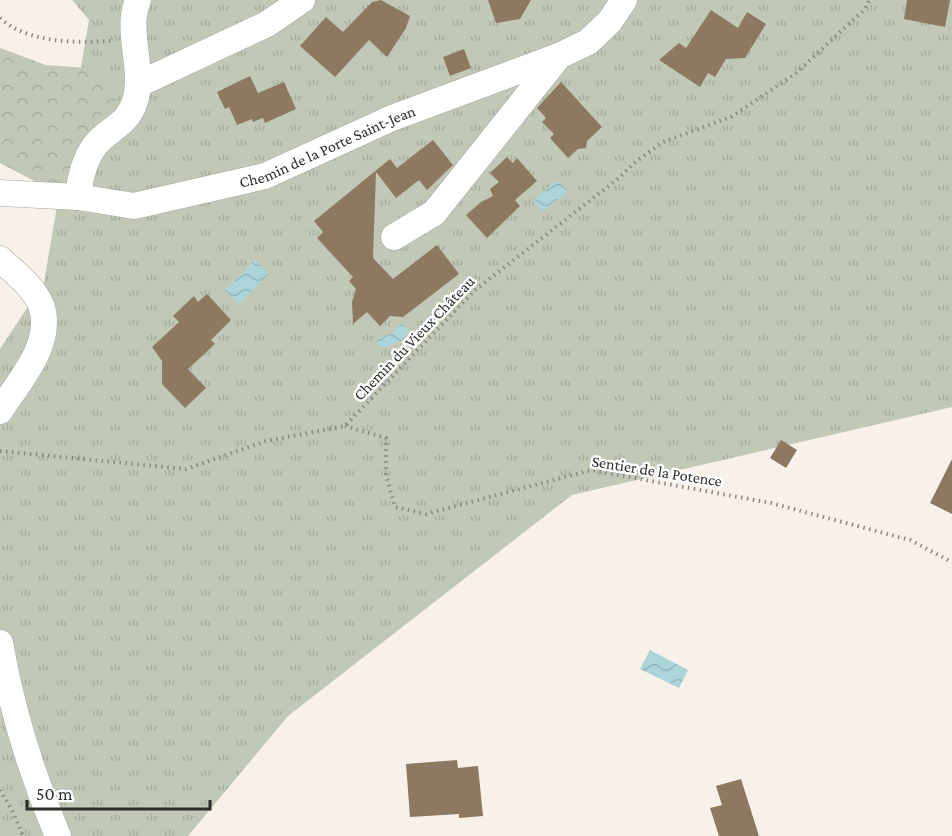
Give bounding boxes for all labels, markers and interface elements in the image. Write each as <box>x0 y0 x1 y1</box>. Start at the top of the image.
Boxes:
street label: Chemin de la Porte Saint-Jean <box>238 102 418 190</box>
street label: Chemin du Vieux Château <box>350 272 478 404</box>
street label: Sentier de la Potence <box>591 452 723 490</box>
scale bar <box>27 773 210 811</box>
text: 50 m <box>36 784 73 804</box>

